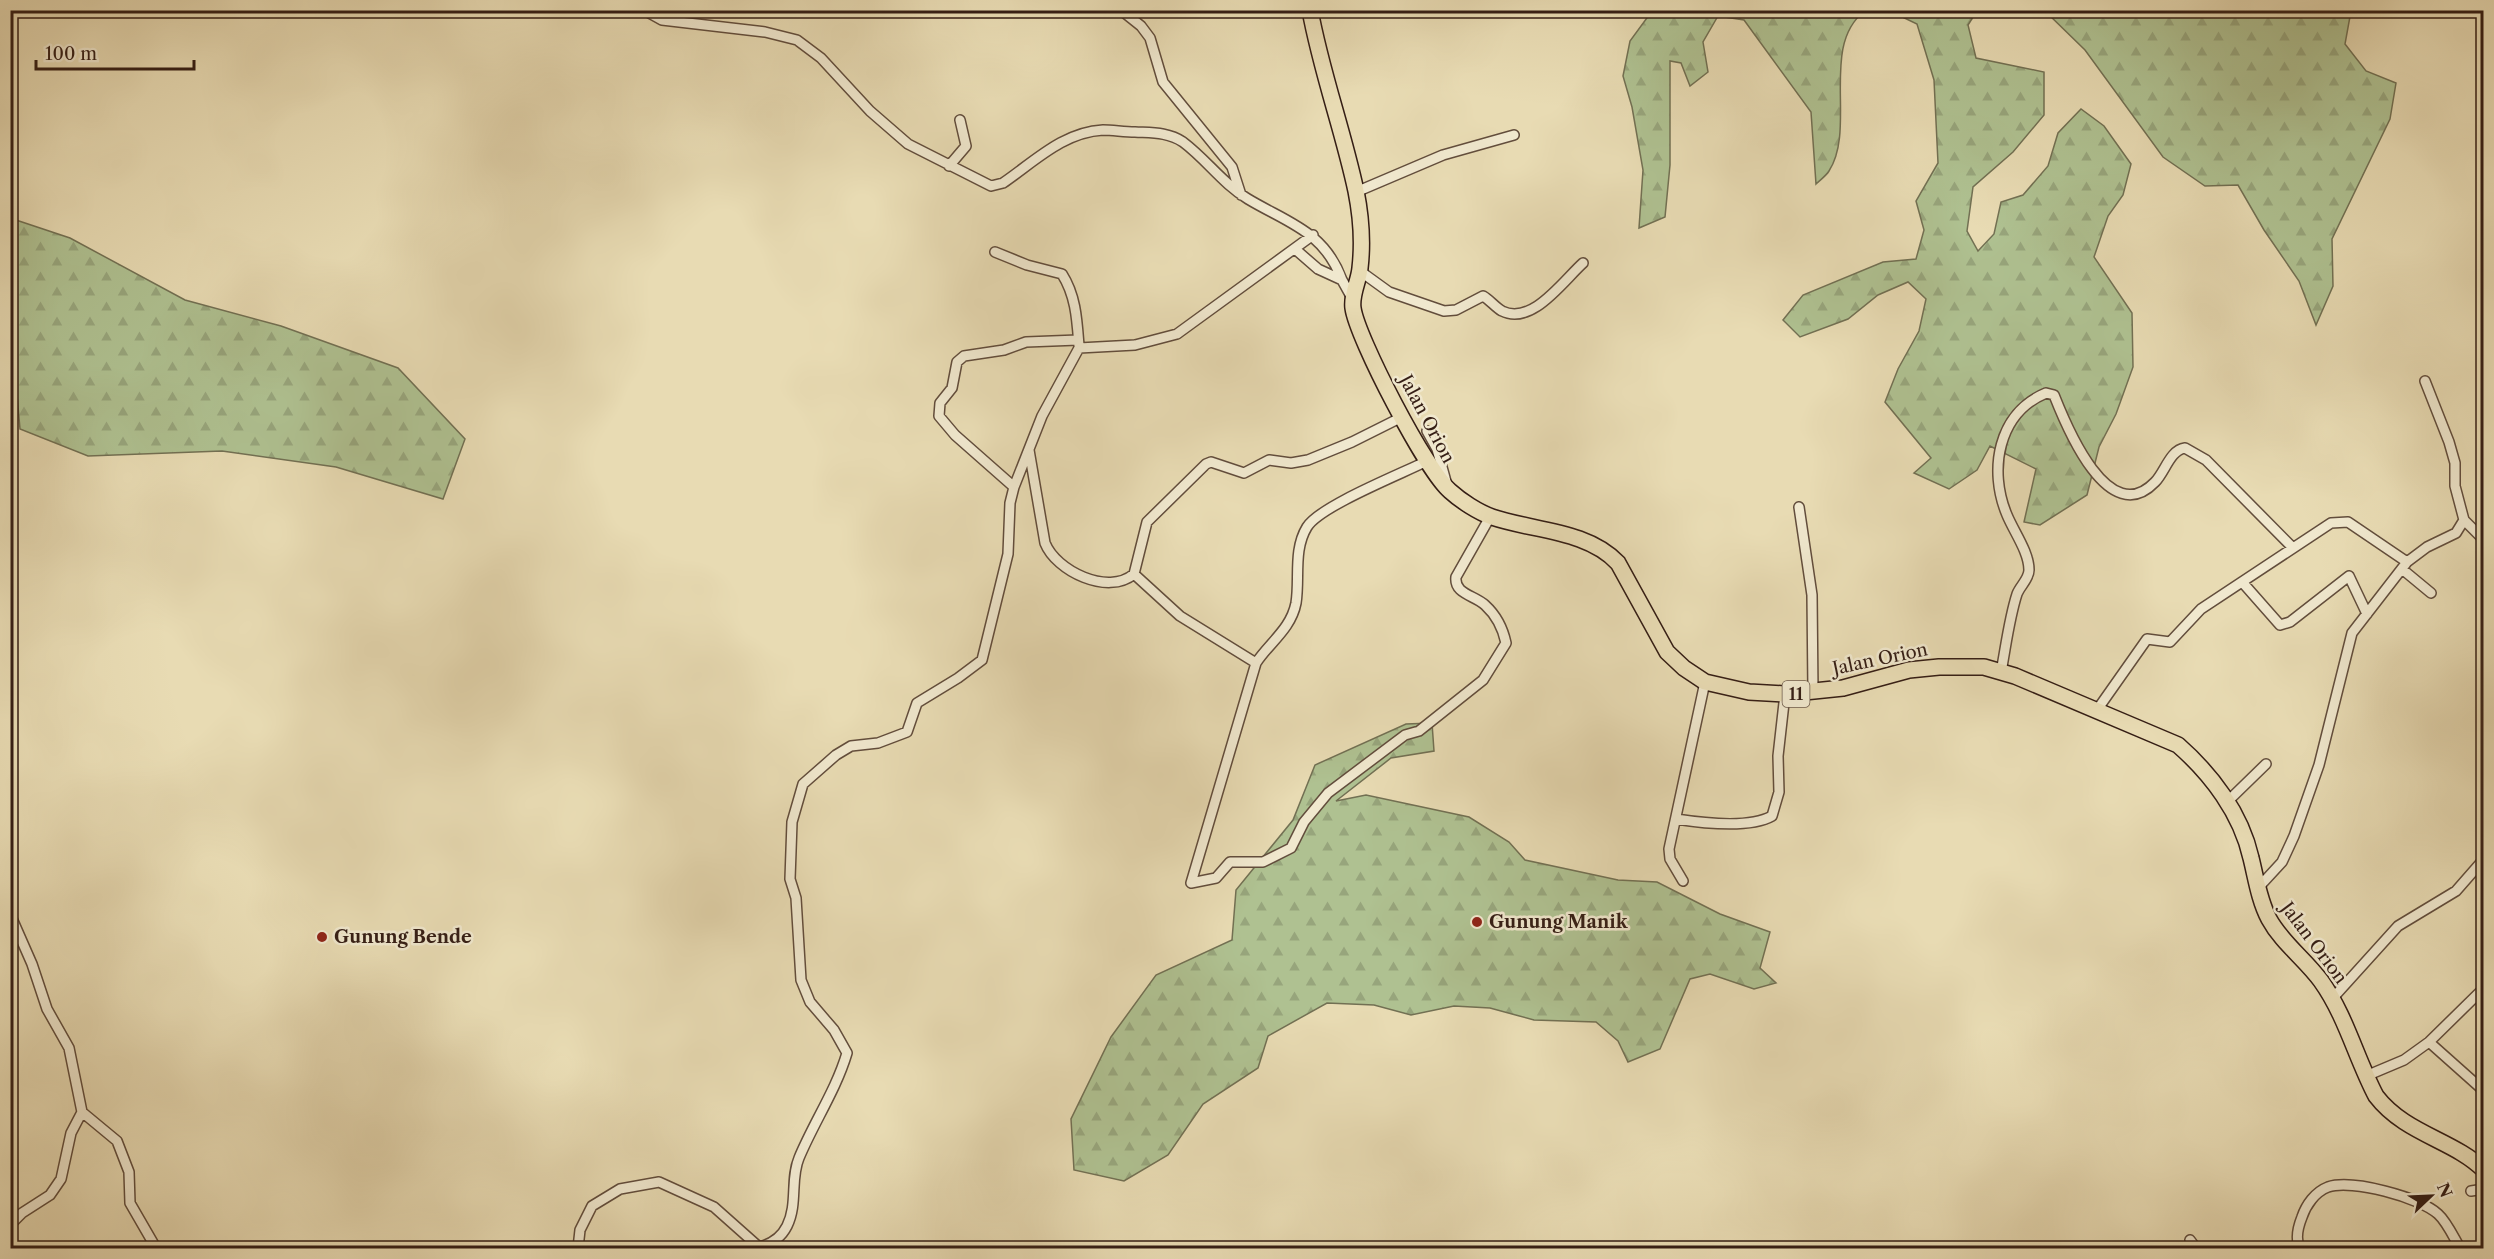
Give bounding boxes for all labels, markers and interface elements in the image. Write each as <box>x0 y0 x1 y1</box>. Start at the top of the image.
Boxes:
scale bar <box>36 33 194 71</box>
text: 100 m <box>45 43 97 65</box>
street label: Jalan Orion <box>1393 368 1459 467</box>
street label: Jalan Orion <box>1827 638 1930 680</box>
road number: 11 <box>1782 681 1810 707</box>
street label: Jalan Orion <box>2274 895 2352 988</box>
place label: Gunung Manik <box>1489 911 1629 933</box>
marker: Gunung Manik <box>1470 915 1484 929</box>
place label: Gunung Bende <box>334 926 472 948</box>
marker: Gunung Bende <box>315 930 329 944</box>
north arrow <box>2401 1166 2461 1226</box>
text: N <box>2433 1180 2457 1201</box>

